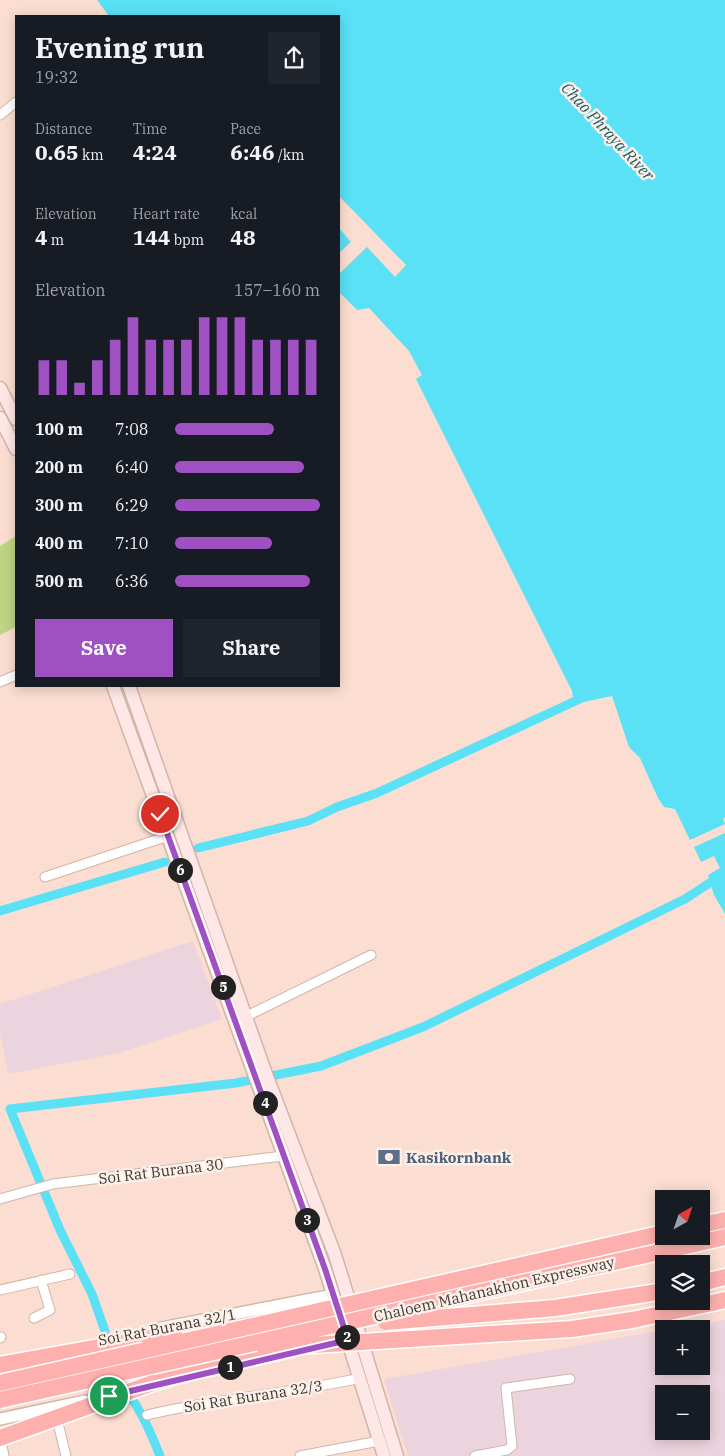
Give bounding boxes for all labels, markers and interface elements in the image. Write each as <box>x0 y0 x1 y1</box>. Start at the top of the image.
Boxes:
text: Evening run <box>35 29 204 66</box>
button: share <box>268 32 320 84</box>
text: 19:32 <box>35 67 78 87</box>
water label: Chao Phraya River <box>557 78 659 185</box>
text: Distance <box>35 120 92 138</box>
text: Time <box>133 120 167 138</box>
text: Pace <box>230 120 261 138</box>
text: 0.65 <box>35 138 79 166</box>
text: 4:24 <box>133 138 177 166</box>
text: 6:46 <box>230 138 275 166</box>
text: km <box>79 146 104 164</box>
text: /km <box>275 146 304 164</box>
text: Elevation <box>35 205 97 223</box>
text: Heart rate <box>133 205 200 223</box>
text: kcal <box>230 205 257 223</box>
text: 4 <box>35 223 48 251</box>
text: 144 <box>133 223 170 251</box>
text: 48 <box>230 223 256 251</box>
text: m <box>48 231 64 249</box>
text: bpm <box>170 231 204 249</box>
text: Elevation <box>35 280 105 300</box>
text: 157–160 m <box>234 280 320 300</box>
text: 100 m <box>35 419 83 439</box>
text: 7:08 <box>115 419 148 439</box>
text: 200 m <box>35 457 83 477</box>
text: 6:40 <box>115 457 148 477</box>
text: 300 m <box>35 495 83 515</box>
text: 6:29 <box>115 495 148 515</box>
text: 400 m <box>35 533 83 553</box>
text: 7:10 <box>115 533 148 553</box>
text: 500 m <box>35 571 83 591</box>
text: 6:36 <box>115 571 148 591</box>
button: Save <box>35 619 173 677</box>
button: Share <box>183 619 320 677</box>
pin <box>139 793 181 835</box>
icon: check <box>146 800 174 828</box>
pin: 6 <box>168 858 192 882</box>
text: 6 <box>176 861 185 879</box>
pin: 5 <box>210 974 236 1000</box>
text: 5 <box>219 978 228 996</box>
pin: 4 <box>252 1090 278 1116</box>
text: 4 <box>261 1094 270 1112</box>
bank icon: Kasikornbank <box>376 1144 402 1170</box>
place label: Kasikornbank <box>406 1148 512 1167</box>
street label: Soi Rat Burana 30 <box>97 1154 225 1188</box>
north arrow <box>655 1190 710 1245</box>
map controls <box>655 1190 710 1440</box>
pin: 3 <box>294 1208 320 1232</box>
text: 3 <box>303 1211 312 1229</box>
street label: Chaloem Mahanakhon Expressway <box>372 1252 616 1326</box>
button: layers <box>655 1255 710 1310</box>
street label: Soi Rat Burana 32/1 <box>96 1304 238 1350</box>
button: + <box>655 1320 710 1375</box>
pin: 2 <box>334 1324 360 1350</box>
text: 2 <box>343 1328 352 1346</box>
pin: 1 <box>218 1354 242 1380</box>
text: 1 <box>226 1358 235 1376</box>
pin <box>88 1375 130 1417</box>
street label: Soi Rat Burana 32/3 <box>182 1376 324 1416</box>
icon: arrive <box>95 1382 123 1410</box>
button: − <box>655 1385 710 1440</box>

